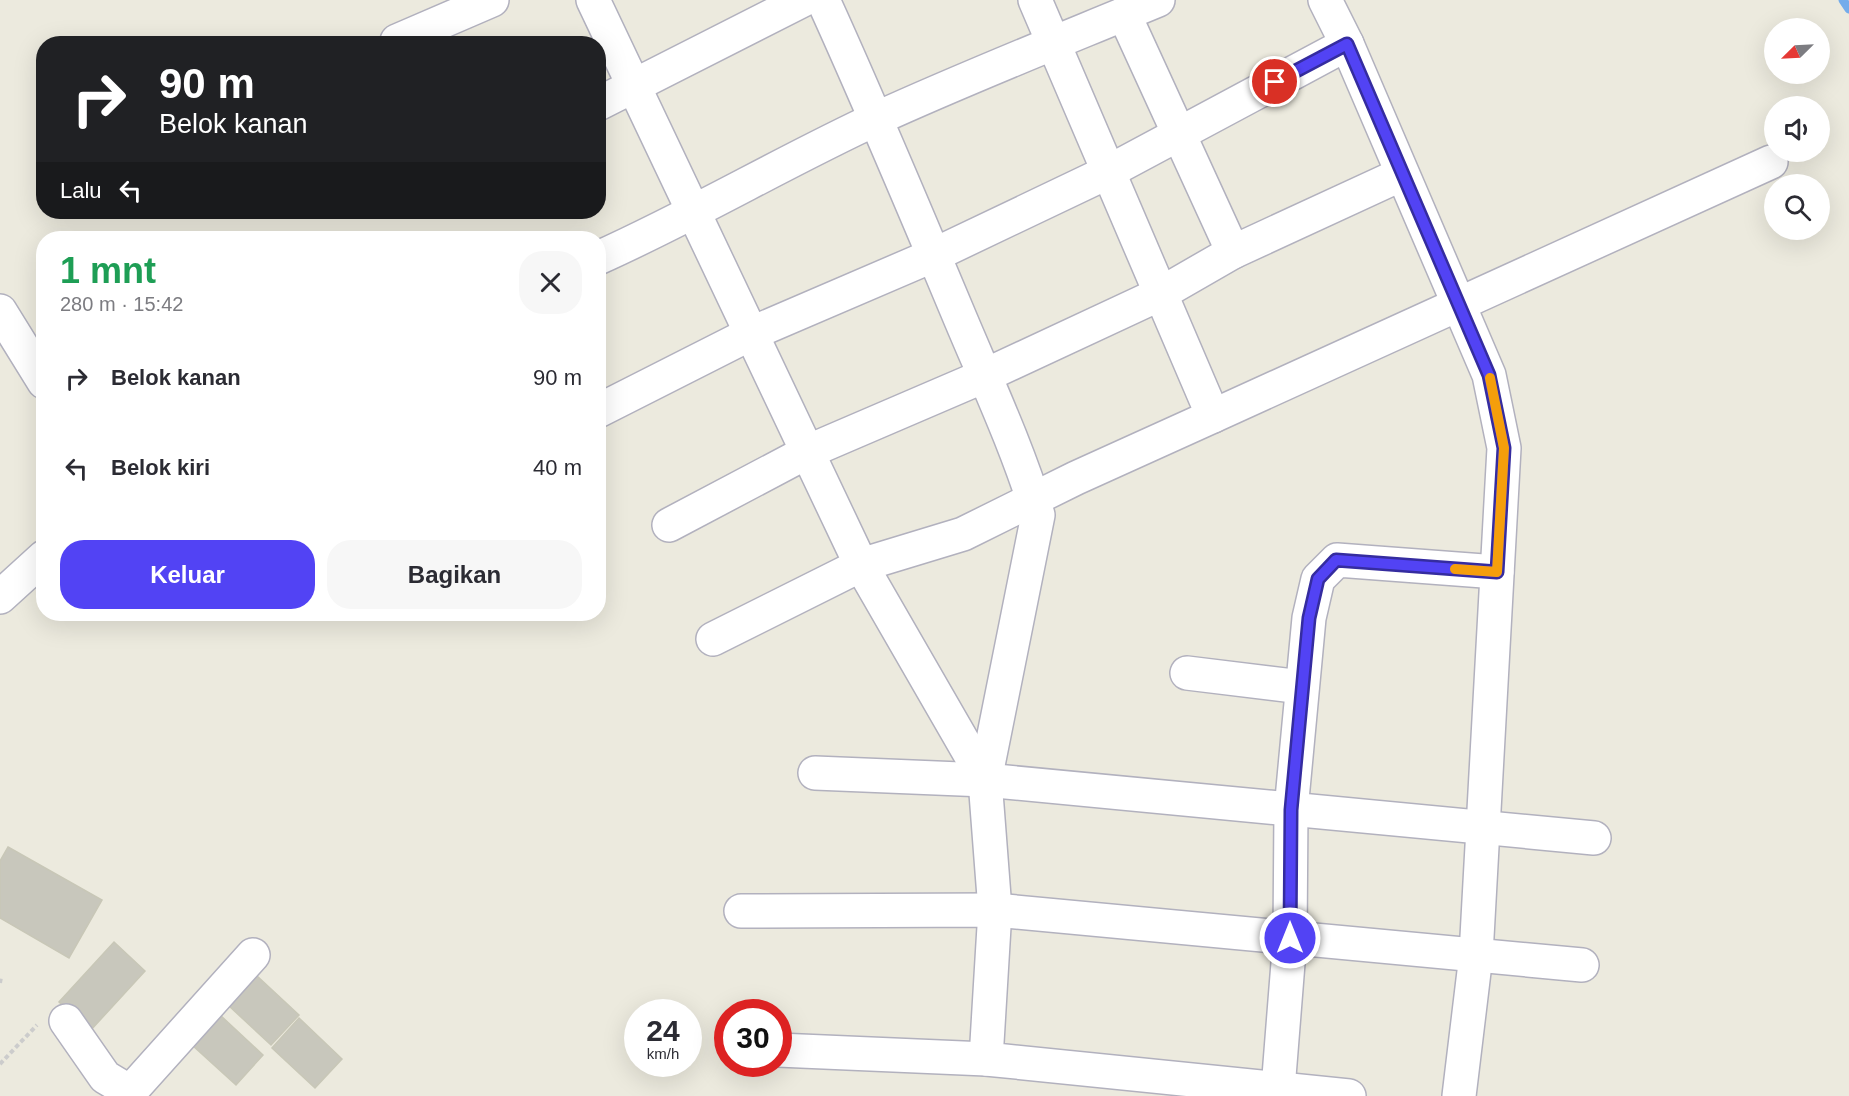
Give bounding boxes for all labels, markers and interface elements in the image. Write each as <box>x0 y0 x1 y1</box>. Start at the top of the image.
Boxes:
north arrow <box>1764 18 1830 84</box>
map controls <box>1764 18 1830 240</box>
pin <box>1249 56 1300 107</box>
icon: right <box>60 60 138 138</box>
text: 90 m <box>159 60 255 107</box>
icon: arrive <box>1258 65 1291 98</box>
button: sound <box>1764 96 1830 162</box>
text: Belok kanan <box>159 109 308 139</box>
icon: left <box>114 174 147 207</box>
button: search <box>1764 174 1830 240</box>
text: Lalu <box>60 178 102 203</box>
text: 1 mnt <box>60 250 156 291</box>
button: close <box>519 251 582 314</box>
text: 280 m · 15:42 <box>60 293 183 315</box>
icon: right <box>60 362 93 395</box>
text: Belok kanan <box>111 365 241 390</box>
text: 90 m <box>533 365 582 390</box>
icon: left <box>60 452 93 485</box>
text: Belok kiri <box>111 455 210 480</box>
text: 40 m <box>533 455 582 480</box>
button: Keluar <box>60 540 315 609</box>
button: Bagikan <box>327 540 582 609</box>
position arrow <box>1258 906 1322 970</box>
speed limit sign: 30 <box>714 999 792 1077</box>
text: 24 <box>646 1014 680 1047</box>
text: km/h <box>647 1045 679 1062</box>

